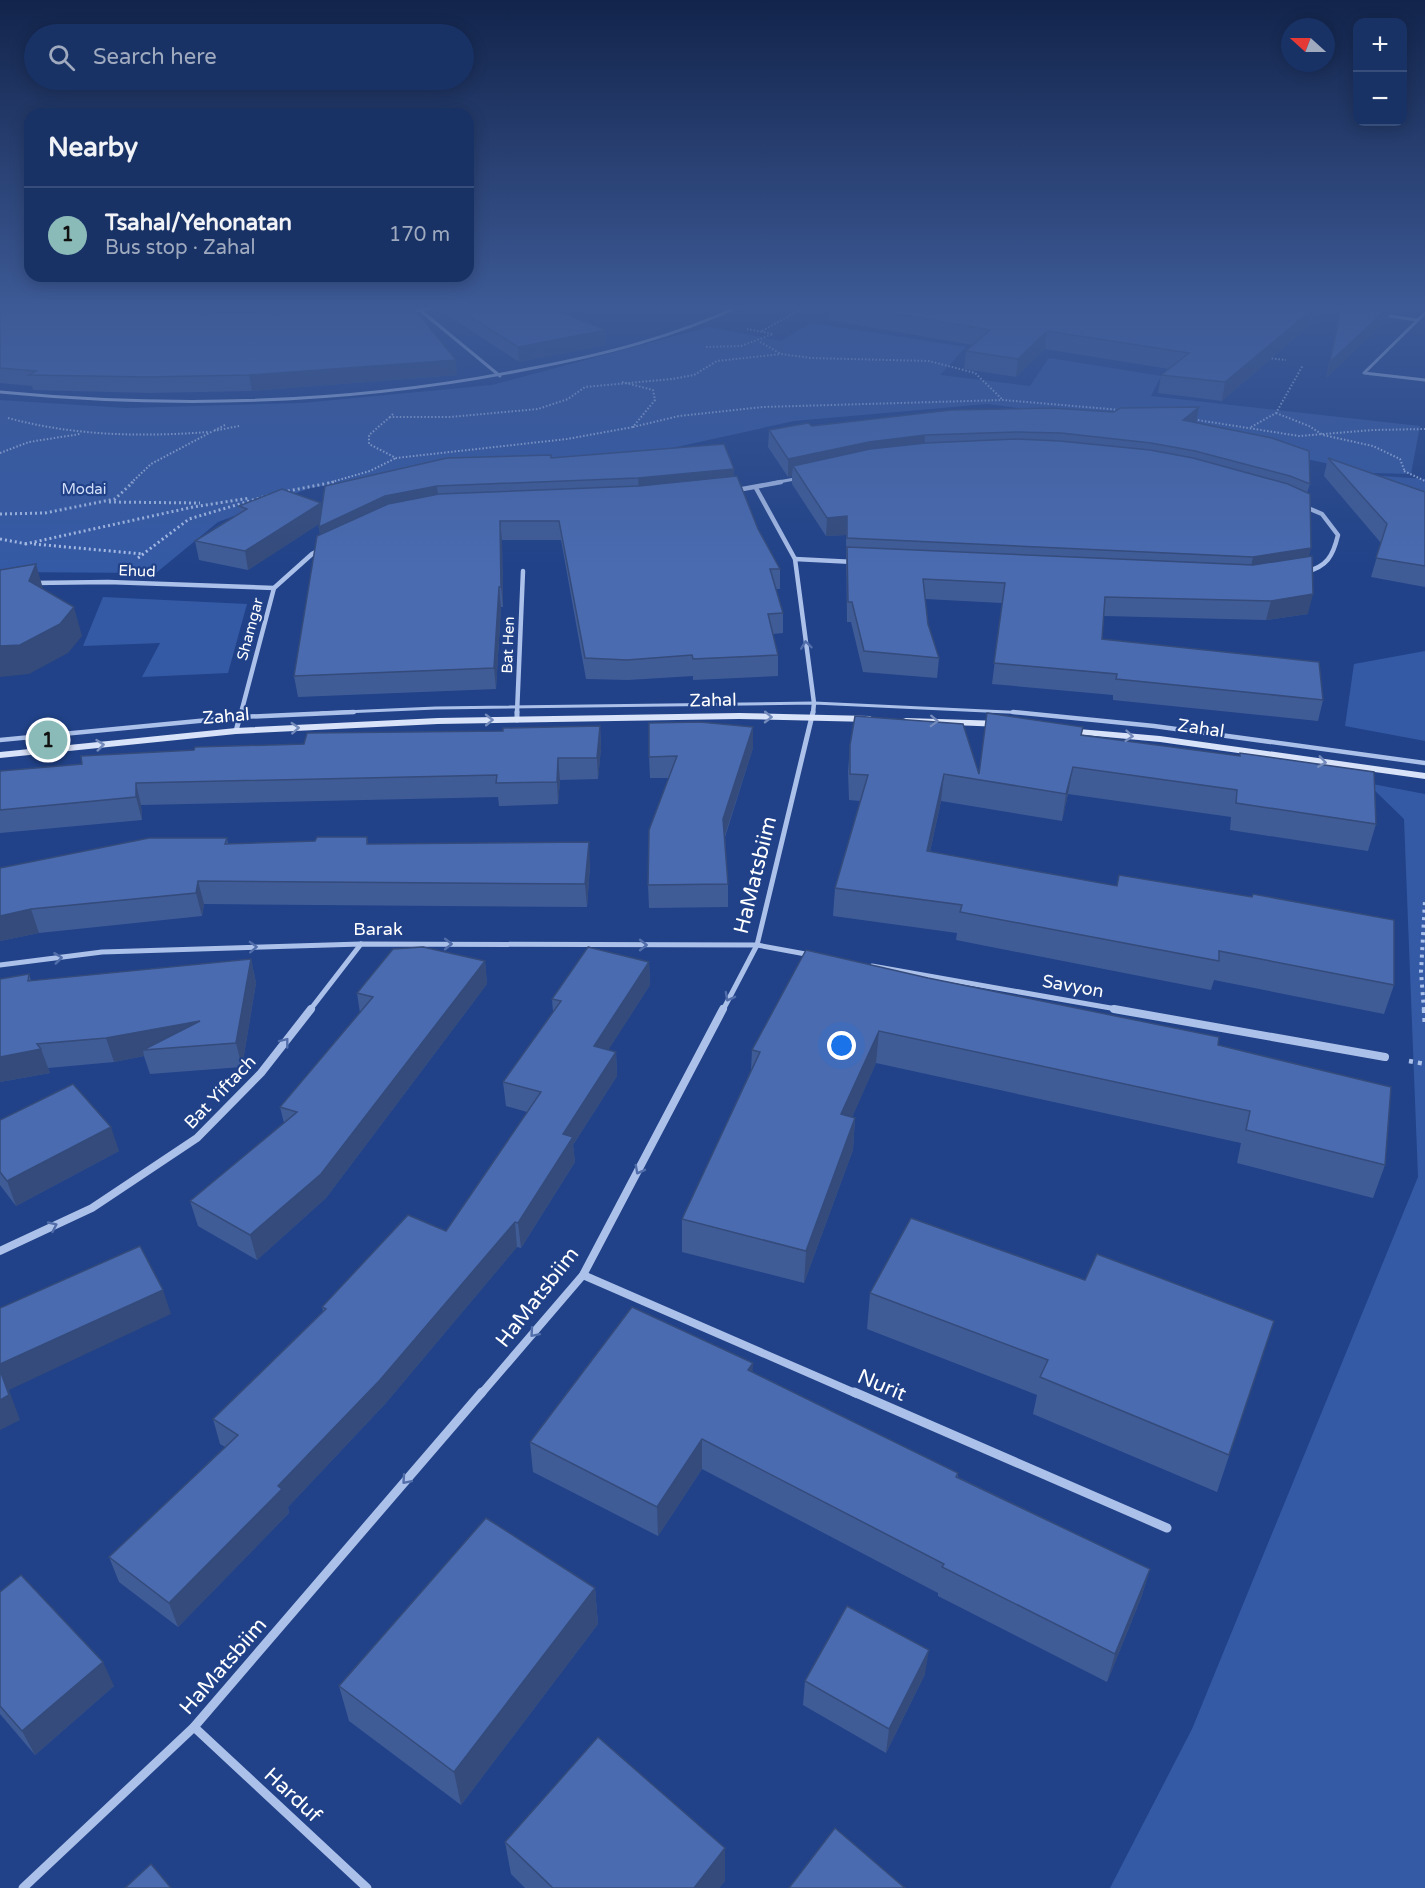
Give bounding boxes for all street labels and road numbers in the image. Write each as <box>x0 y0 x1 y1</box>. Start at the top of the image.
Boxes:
street label: Ehud <box>118 561 156 581</box>
street label: Shamgar <box>233 595 267 662</box>
street label: Bat Hen <box>498 616 518 674</box>
street label: Zahal <box>689 689 737 711</box>
street label: Zahal <box>202 703 250 729</box>
street label: Zahal <box>1176 714 1226 742</box>
street label: HaMatsbiim <box>729 814 782 937</box>
street label: Barak <box>353 918 403 940</box>
street label: Savyon <box>1041 970 1105 1002</box>
street label: Bat Yiftach <box>179 1051 261 1133</box>
street label: HaMatsbiim <box>491 1242 584 1352</box>
street label: Nurit <box>854 1364 910 1407</box>
street label: HaMatsbiim <box>174 1613 272 1720</box>
street label: Harduf <box>259 1763 327 1828</box>

